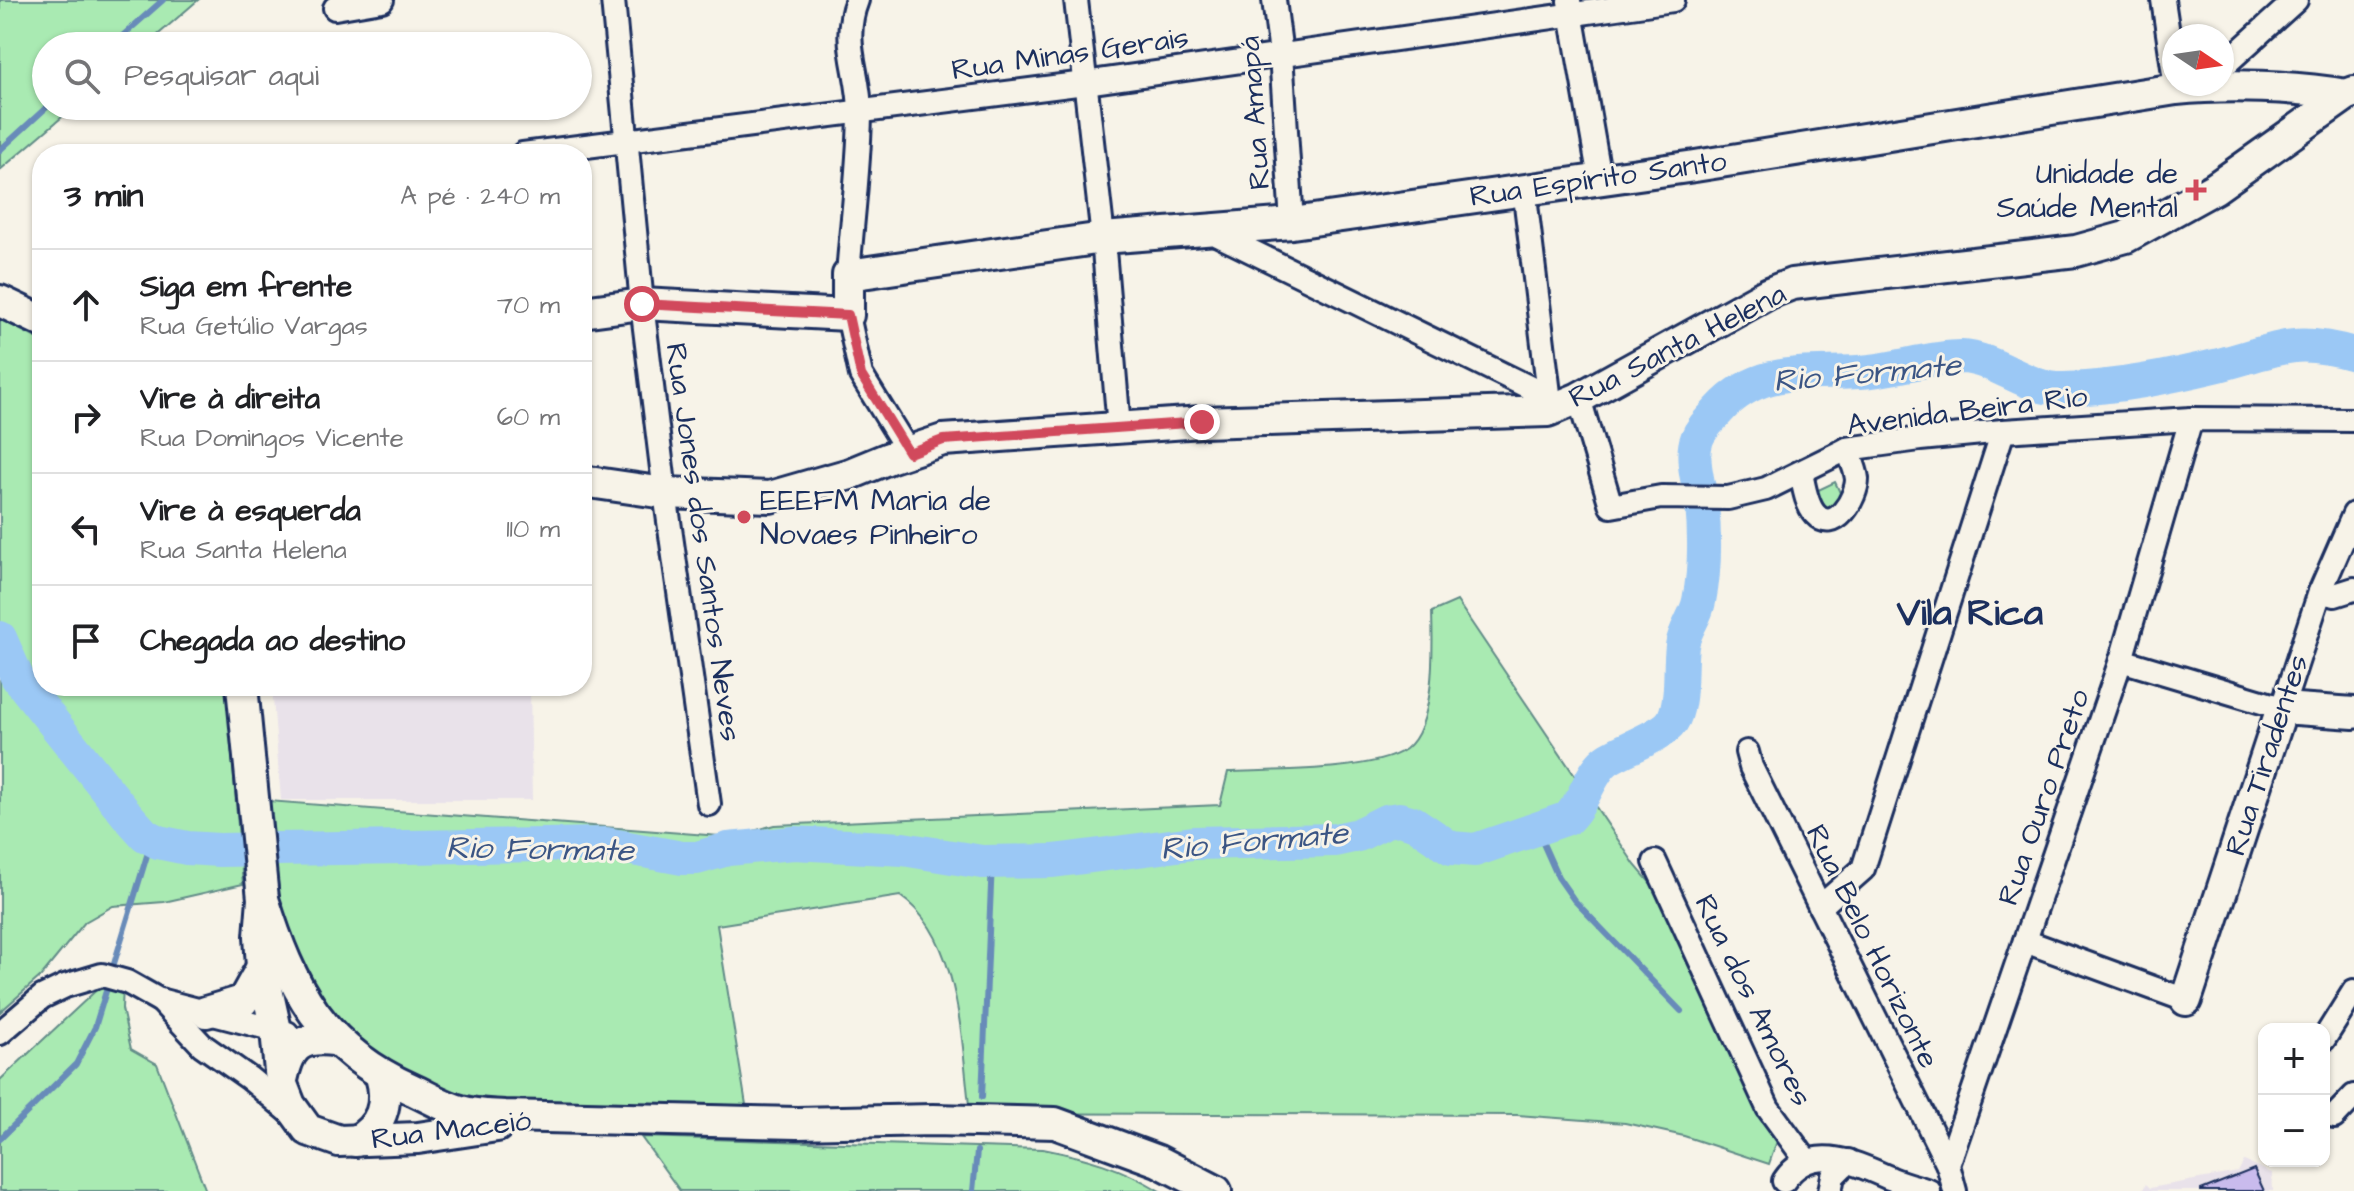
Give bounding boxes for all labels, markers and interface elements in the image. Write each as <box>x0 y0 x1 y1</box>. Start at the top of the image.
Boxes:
street label: Rua Minas Gerais <box>949 17 1191 91</box>
north arrow <box>2162 24 2234 96</box>
search box <box>32 32 592 120</box>
street label: Rua Amapá <box>1229 35 1281 191</box>
icon: search <box>60 54 104 98</box>
text: Pesquisar aqui <box>124 55 319 97</box>
street label: Rua Espírito Santo <box>1467 140 1729 218</box>
place label: Unidade de Saúde Mental <box>1996 153 2178 229</box>
text: 3 min <box>64 172 144 220</box>
text: A pé · 240 m <box>400 178 560 214</box>
marker: Unidade de Saúde Mental <box>2185 179 2207 201</box>
text: Siga em frente <box>140 266 352 308</box>
street label: Rua Santa Helena <box>1562 273 1793 419</box>
icon: ahead <box>64 283 108 327</box>
route start <box>624 286 660 322</box>
text: 70 m <box>497 287 560 323</box>
text: Rua Getúlio Vargas <box>140 308 368 344</box>
street label: Rua Jones dos Santos Neves <box>654 340 752 744</box>
water label: Rio Formate <box>1772 343 1964 404</box>
street label: Avenida Beira Rio <box>1844 375 2090 447</box>
text: Vire à direita <box>140 378 320 420</box>
icon: right <box>64 395 108 439</box>
text: 60 m <box>497 399 560 435</box>
route end <box>1184 404 1220 440</box>
text: Rua Domingos Vicente <box>140 420 404 456</box>
place label: EEEFM Maria de Novaes Pinheiro <box>760 480 991 556</box>
text: Vire à esquerda <box>140 490 361 532</box>
icon: left <box>64 507 108 551</box>
marker: EEEFM Maria de Novaes Pinheiro <box>735 508 753 526</box>
text: 110 m <box>506 511 560 547</box>
text: Rua Santa Helena <box>140 532 347 568</box>
district label: Vila Rica <box>1896 588 2044 640</box>
icon: arrive <box>64 619 108 663</box>
text: Chegada ao destino <box>140 620 405 662</box>
street label: Rua Tiradentes <box>2215 649 2319 861</box>
street label: Rua Ouro Preto <box>1987 684 2101 911</box>
water label: Rio Formate <box>1159 811 1351 872</box>
street label: Rua Belo Horizonte <box>1795 818 1949 1075</box>
water label: Rio Formate <box>446 825 636 874</box>
street label: Rua dos Amores <box>1684 888 1823 1113</box>
map controls <box>2258 1023 2330 1167</box>
button: + <box>2258 1023 2330 1095</box>
button: − <box>2258 1095 2330 1167</box>
street label: Rua Maceió <box>369 1099 534 1161</box>

